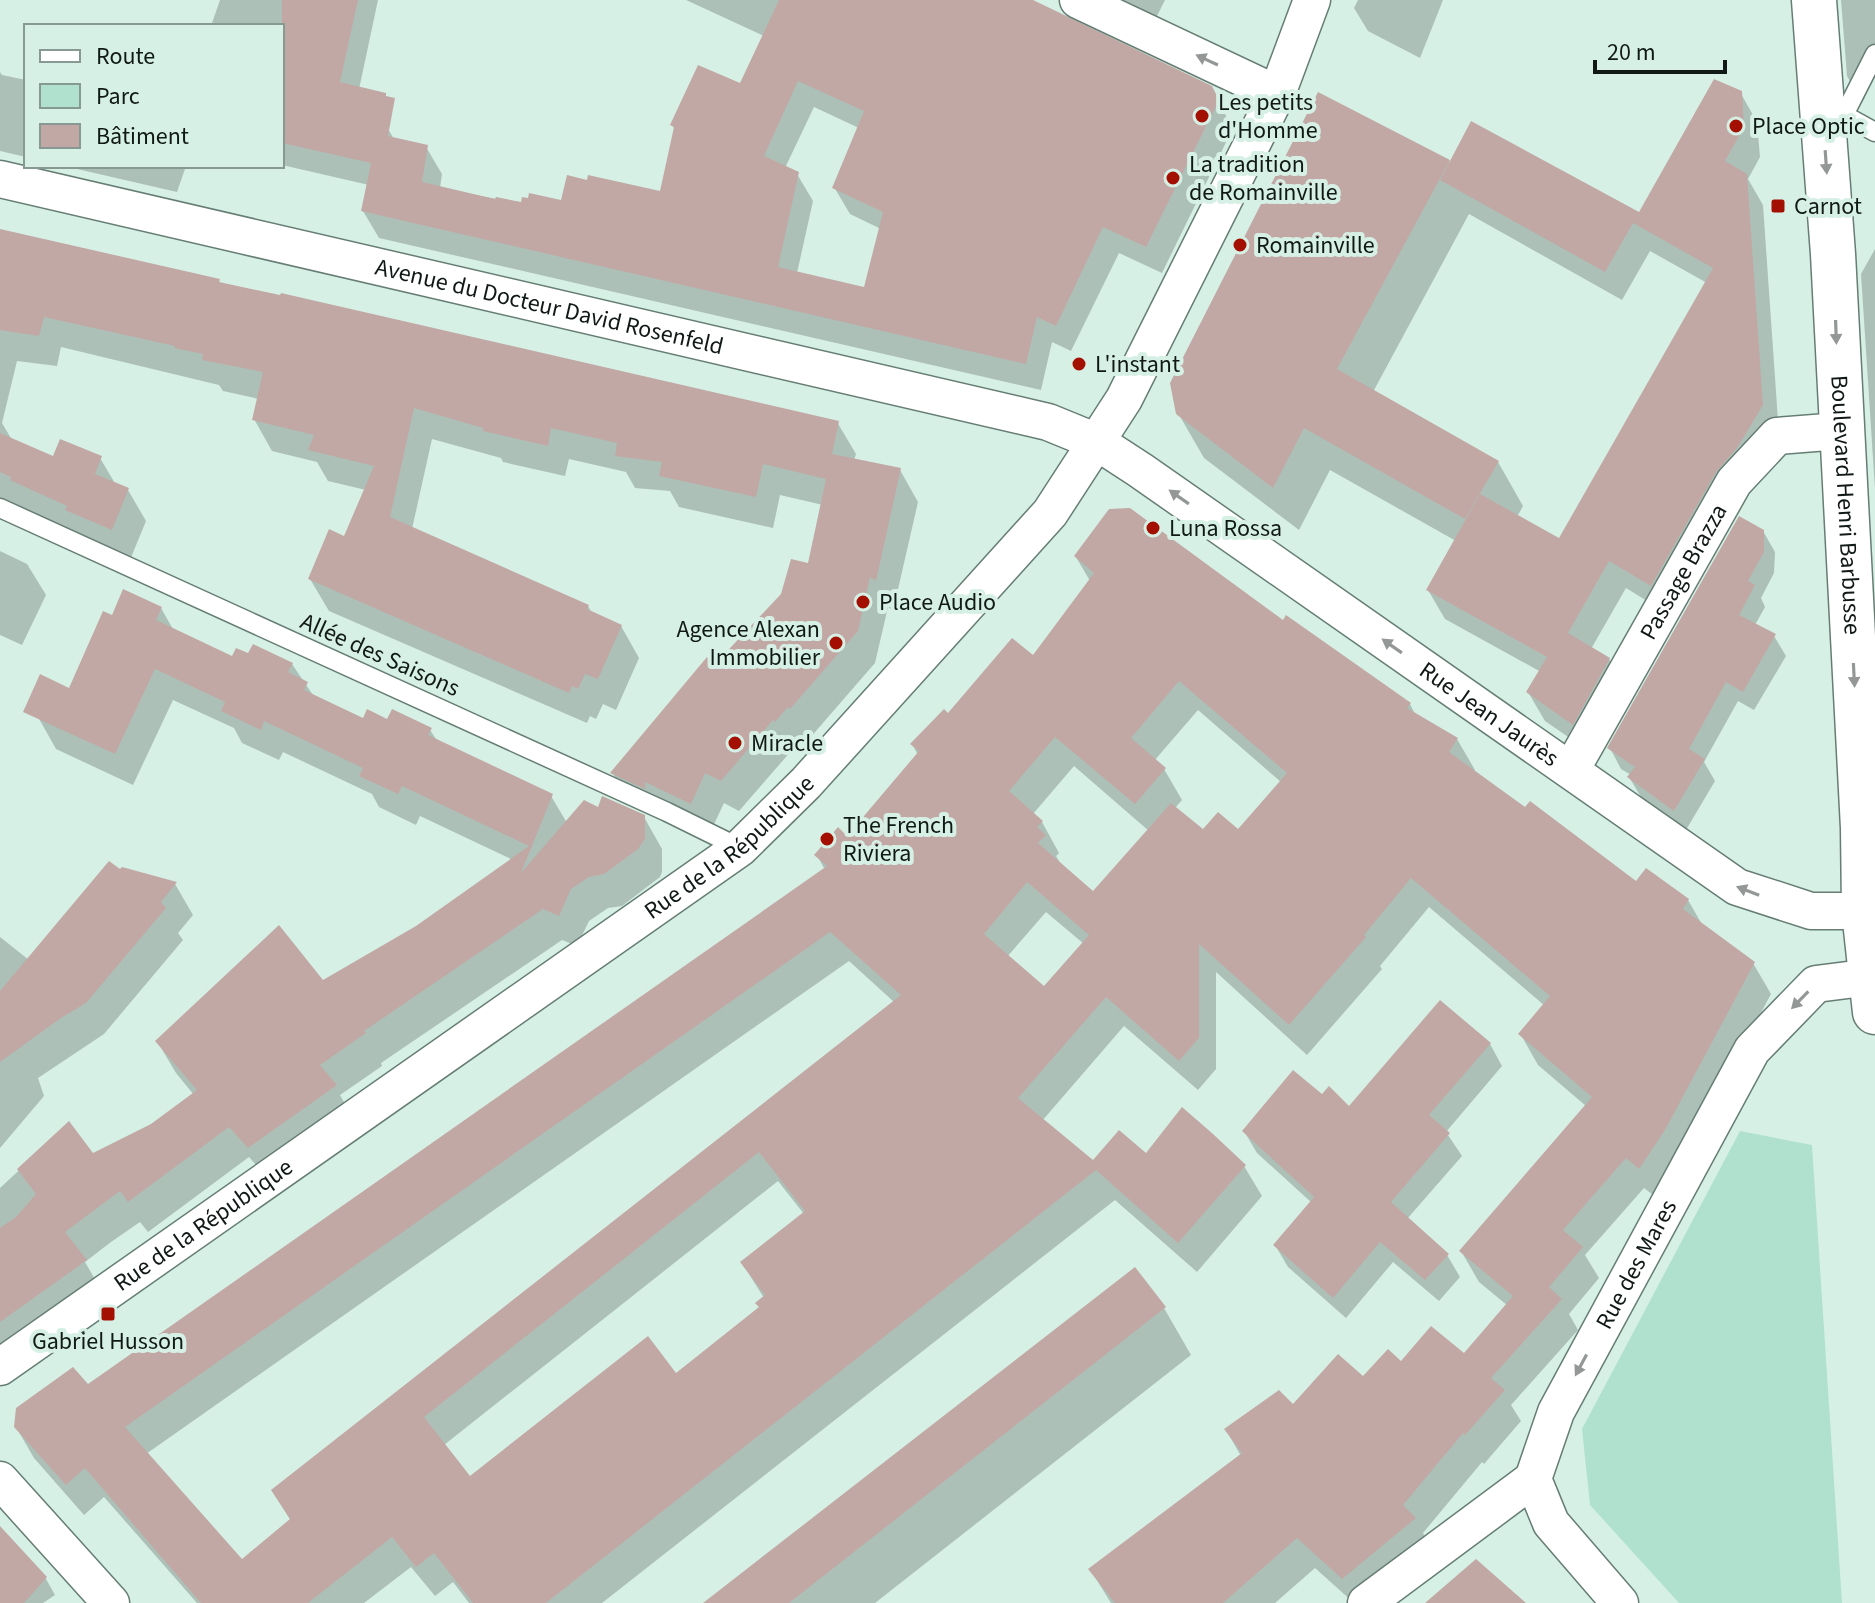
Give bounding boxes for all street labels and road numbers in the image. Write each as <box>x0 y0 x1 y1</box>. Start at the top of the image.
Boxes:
street label: Avenue du Docteur David Rosenfeld <box>372 249 727 364</box>
street label: Boulevard Henri Barbusse <box>1822 374 1870 636</box>
street label: Passage Brazza <box>1631 497 1736 646</box>
street label: Allée des Saisons <box>295 604 465 706</box>
street label: Rue Jean Jaurès <box>1412 653 1566 775</box>
street label: Rue de la République <box>637 767 822 928</box>
street label: Rue de la République <box>106 1149 300 1300</box>
street label: Rue des Mares <box>1587 1193 1685 1336</box>

